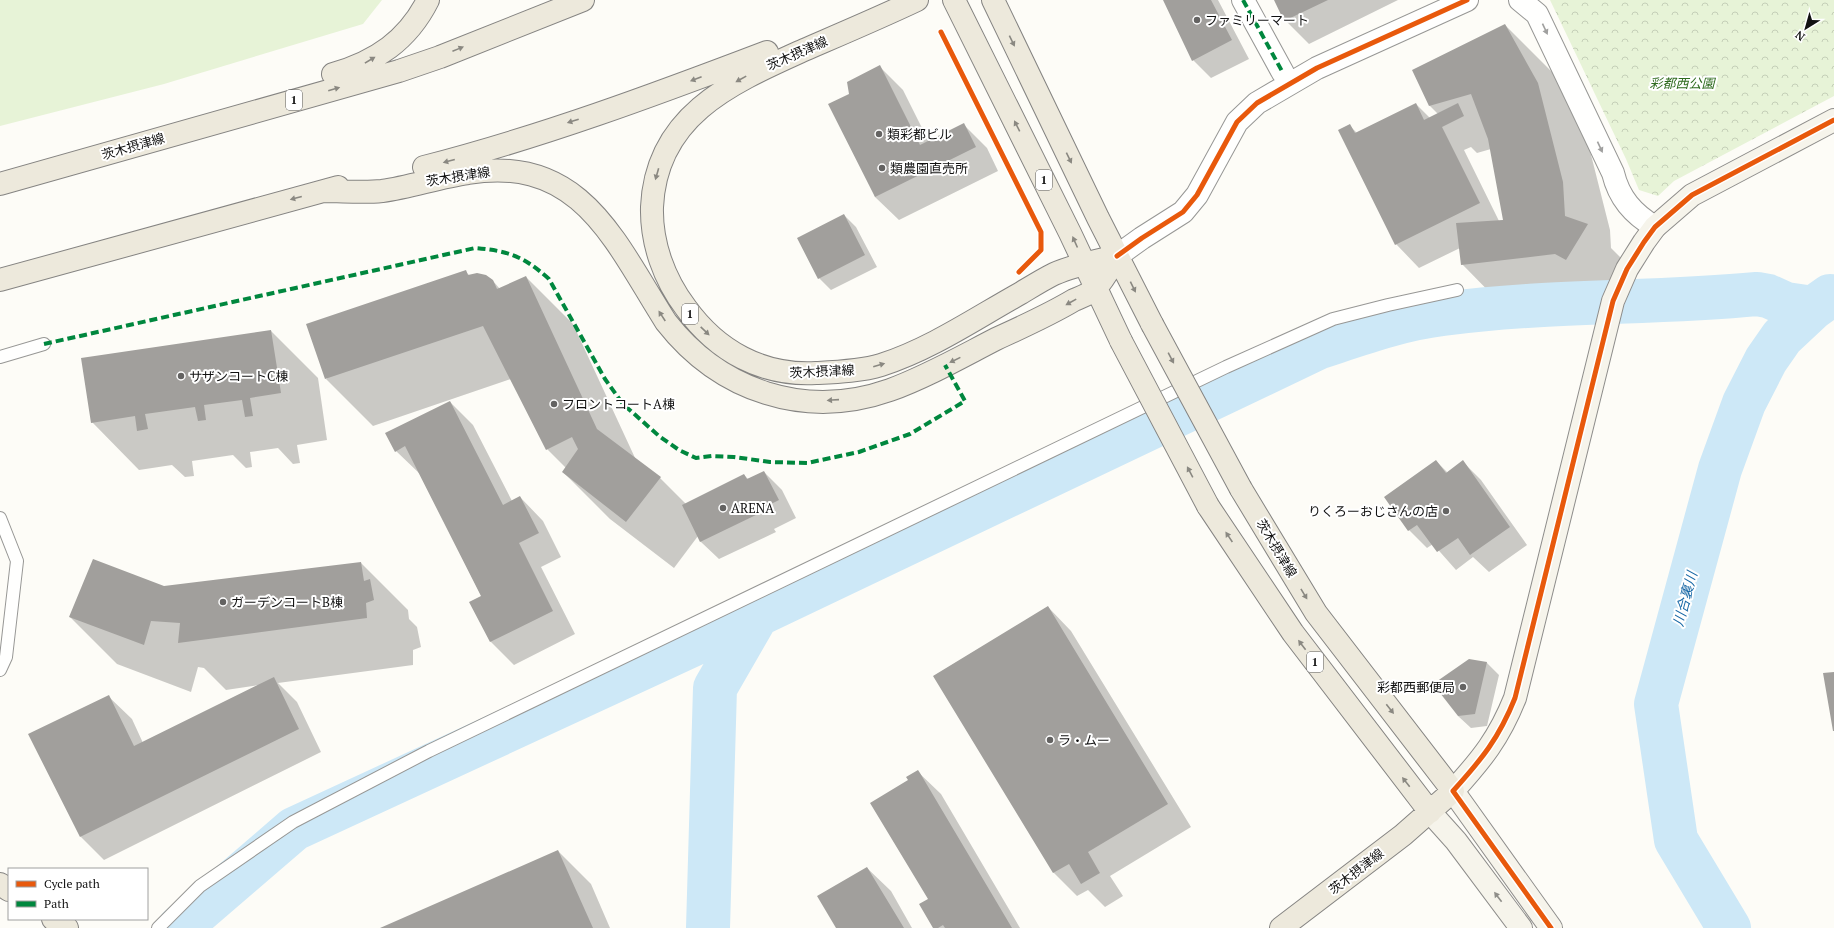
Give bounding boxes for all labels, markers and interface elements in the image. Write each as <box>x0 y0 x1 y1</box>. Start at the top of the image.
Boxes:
north arrow <box>1786 8 1826 48</box>
place label: ファミリーマート <box>1205 11 1309 29</box>
marker: ファミリーマート <box>1192 15 1202 25</box>
one-way arrow <box>1542 24 1548 35</box>
text: N <box>1792 27 1808 44</box>
street label: 茨木摂津線 <box>764 32 830 74</box>
one-way arrow <box>1009 35 1015 46</box>
one-way arrow <box>452 46 464 52</box>
one-way arrow <box>365 56 375 64</box>
park label: 彩都西公園 <box>1649 74 1716 92</box>
one-way arrow <box>735 76 747 83</box>
one-way arrow <box>690 77 702 83</box>
one-way arrow <box>328 86 340 92</box>
road number: 1 <box>286 90 302 110</box>
one-way arrow <box>567 119 579 125</box>
one-way arrow <box>1013 120 1020 132</box>
place label: 類彩都ビル <box>887 125 952 143</box>
street label: 茨木摂津線 <box>99 128 167 164</box>
marker: 類彩都ビル <box>874 129 884 139</box>
one-way arrow <box>1597 141 1603 152</box>
one-way arrow <box>1066 152 1072 163</box>
one-way arrow <box>443 158 455 164</box>
place label: 類農園直売所 <box>890 159 968 177</box>
street label: 茨木摂津線 <box>424 162 492 190</box>
marker: 類農園直売所 <box>877 163 887 173</box>
one-way arrow <box>654 168 660 180</box>
road number: 1 <box>1036 170 1052 190</box>
one-way arrow <box>290 196 302 202</box>
one-way arrow <box>1071 236 1077 248</box>
one-way arrow <box>1130 281 1136 293</box>
one-way arrow <box>1065 299 1077 305</box>
road number: 1 <box>682 304 698 324</box>
one-way arrow <box>658 310 665 322</box>
one-way arrow <box>700 326 710 335</box>
one-way arrow <box>1168 353 1174 364</box>
one-way arrow <box>949 357 960 363</box>
street label: 茨木摂津線 <box>789 360 855 382</box>
one-way arrow <box>873 362 885 368</box>
place label: サザンコートC棟 <box>189 367 288 385</box>
marker: サザンコートC棟 <box>176 371 186 381</box>
place label: フロントコートA棟 <box>562 395 675 413</box>
one-way arrow <box>827 397 839 404</box>
marker: フロントコートA棟 <box>549 399 559 409</box>
one-way arrow <box>1187 466 1193 478</box>
place label: ARENA <box>731 499 774 517</box>
place label: りくろーおじさんの店 <box>1308 502 1438 520</box>
marker: ARENA <box>718 503 728 513</box>
marker: りくろーおじさんの店 <box>1441 506 1451 516</box>
street label: 茨木摂津線 <box>1253 516 1301 580</box>
one-way arrow <box>1225 532 1232 543</box>
water label: 川合裏川 <box>1668 567 1701 628</box>
one-way arrow <box>1301 588 1308 600</box>
place label: ガーデンコートB棟 <box>231 593 343 611</box>
marker: ガーデンコートB棟 <box>218 597 228 607</box>
one-way arrow <box>1298 639 1306 650</box>
road number: 1 <box>1307 652 1323 672</box>
place label: 彩都西郵便局 <box>1377 678 1455 696</box>
marker: 彩都西郵便局 <box>1458 682 1468 692</box>
one-way arrow <box>1386 704 1395 715</box>
place label: ラ・ムー <box>1058 731 1110 749</box>
marker: ラ・ムー <box>1045 735 1055 745</box>
one-way arrow <box>1402 776 1410 787</box>
street label: 茨木摂津線 <box>1325 844 1387 898</box>
legend <box>8 868 148 920</box>
text: Cycle path <box>44 876 100 891</box>
one-way arrow <box>1493 891 1502 902</box>
text: Path <box>44 896 69 911</box>

